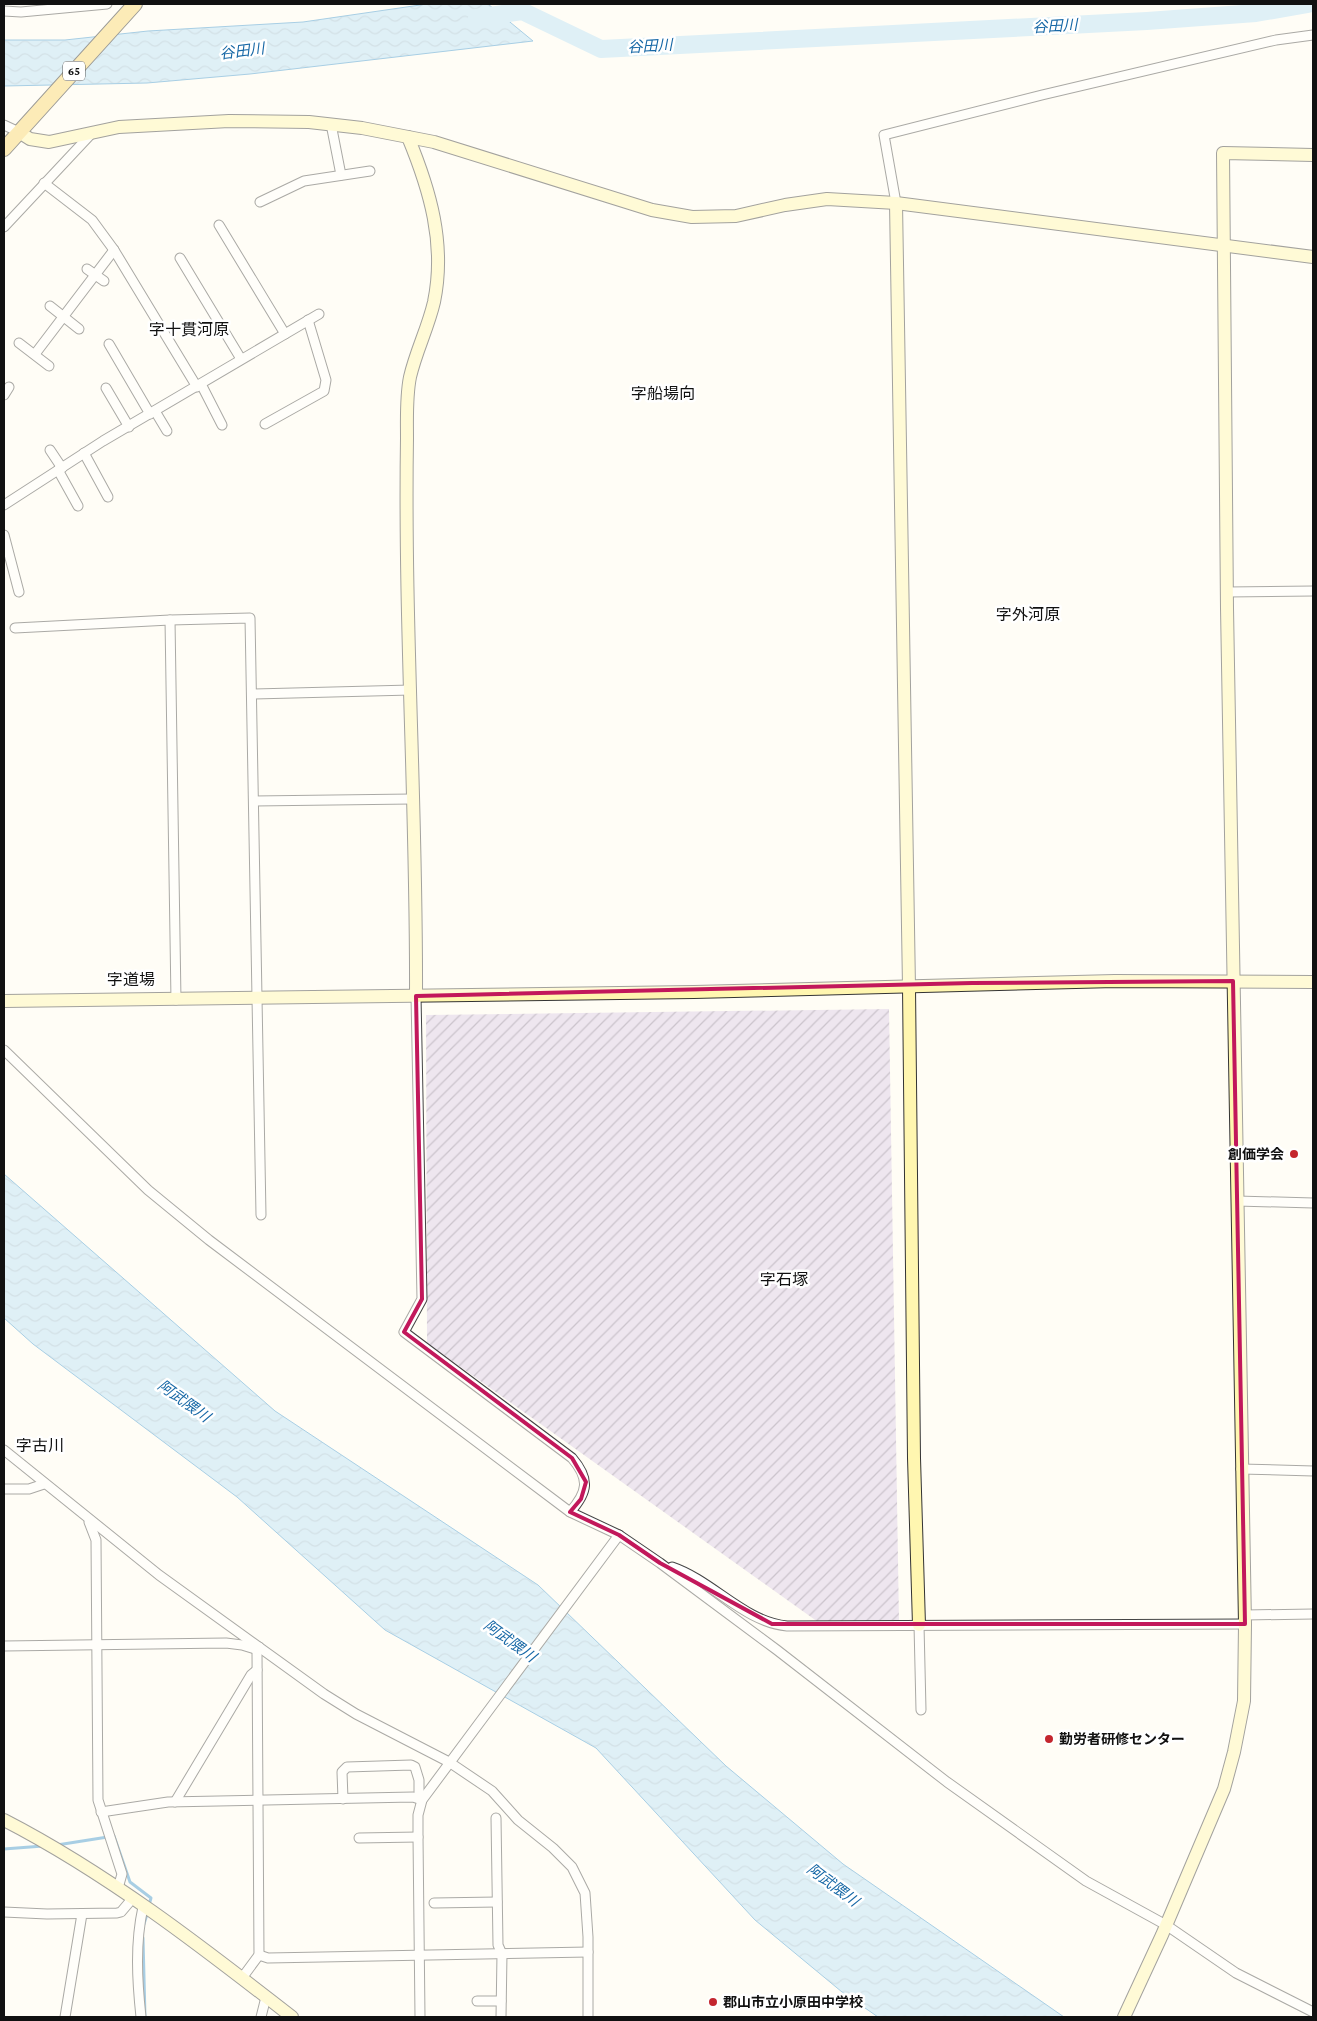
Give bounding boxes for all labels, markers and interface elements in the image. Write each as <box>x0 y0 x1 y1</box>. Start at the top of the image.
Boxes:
water label: 谷田川 <box>1032 17 1080 35</box>
water label: 谷田川 <box>627 37 675 55</box>
water label: 谷田川 <box>219 40 267 62</box>
road number: 65 <box>63 61 85 80</box>
district label: 字十貫河原 <box>149 321 229 338</box>
district label: 字船場向 <box>631 385 695 402</box>
district label: 字外河原 <box>996 606 1060 623</box>
district label: 字道場 <box>107 971 155 988</box>
place label: 創価学会 <box>1228 1146 1284 1162</box>
marker: 創価学会 <box>1288 1148 1300 1160</box>
district label: 字石塚 <box>760 1271 808 1288</box>
water label: 阿武隈川 <box>155 1377 215 1426</box>
district label: 字古川 <box>16 1437 64 1454</box>
water label: 阿武隈川 <box>481 1617 541 1666</box>
place label: 勤労者研修センター <box>1059 1731 1185 1747</box>
marker: 勤労者研修センター <box>1043 1733 1055 1745</box>
water label: 阿武隈川 <box>804 1861 863 1911</box>
place label: 郡山市立小原田中学校 <box>723 1994 863 2010</box>
marker: 郡山市立小原田中学校 <box>707 1996 719 2008</box>

